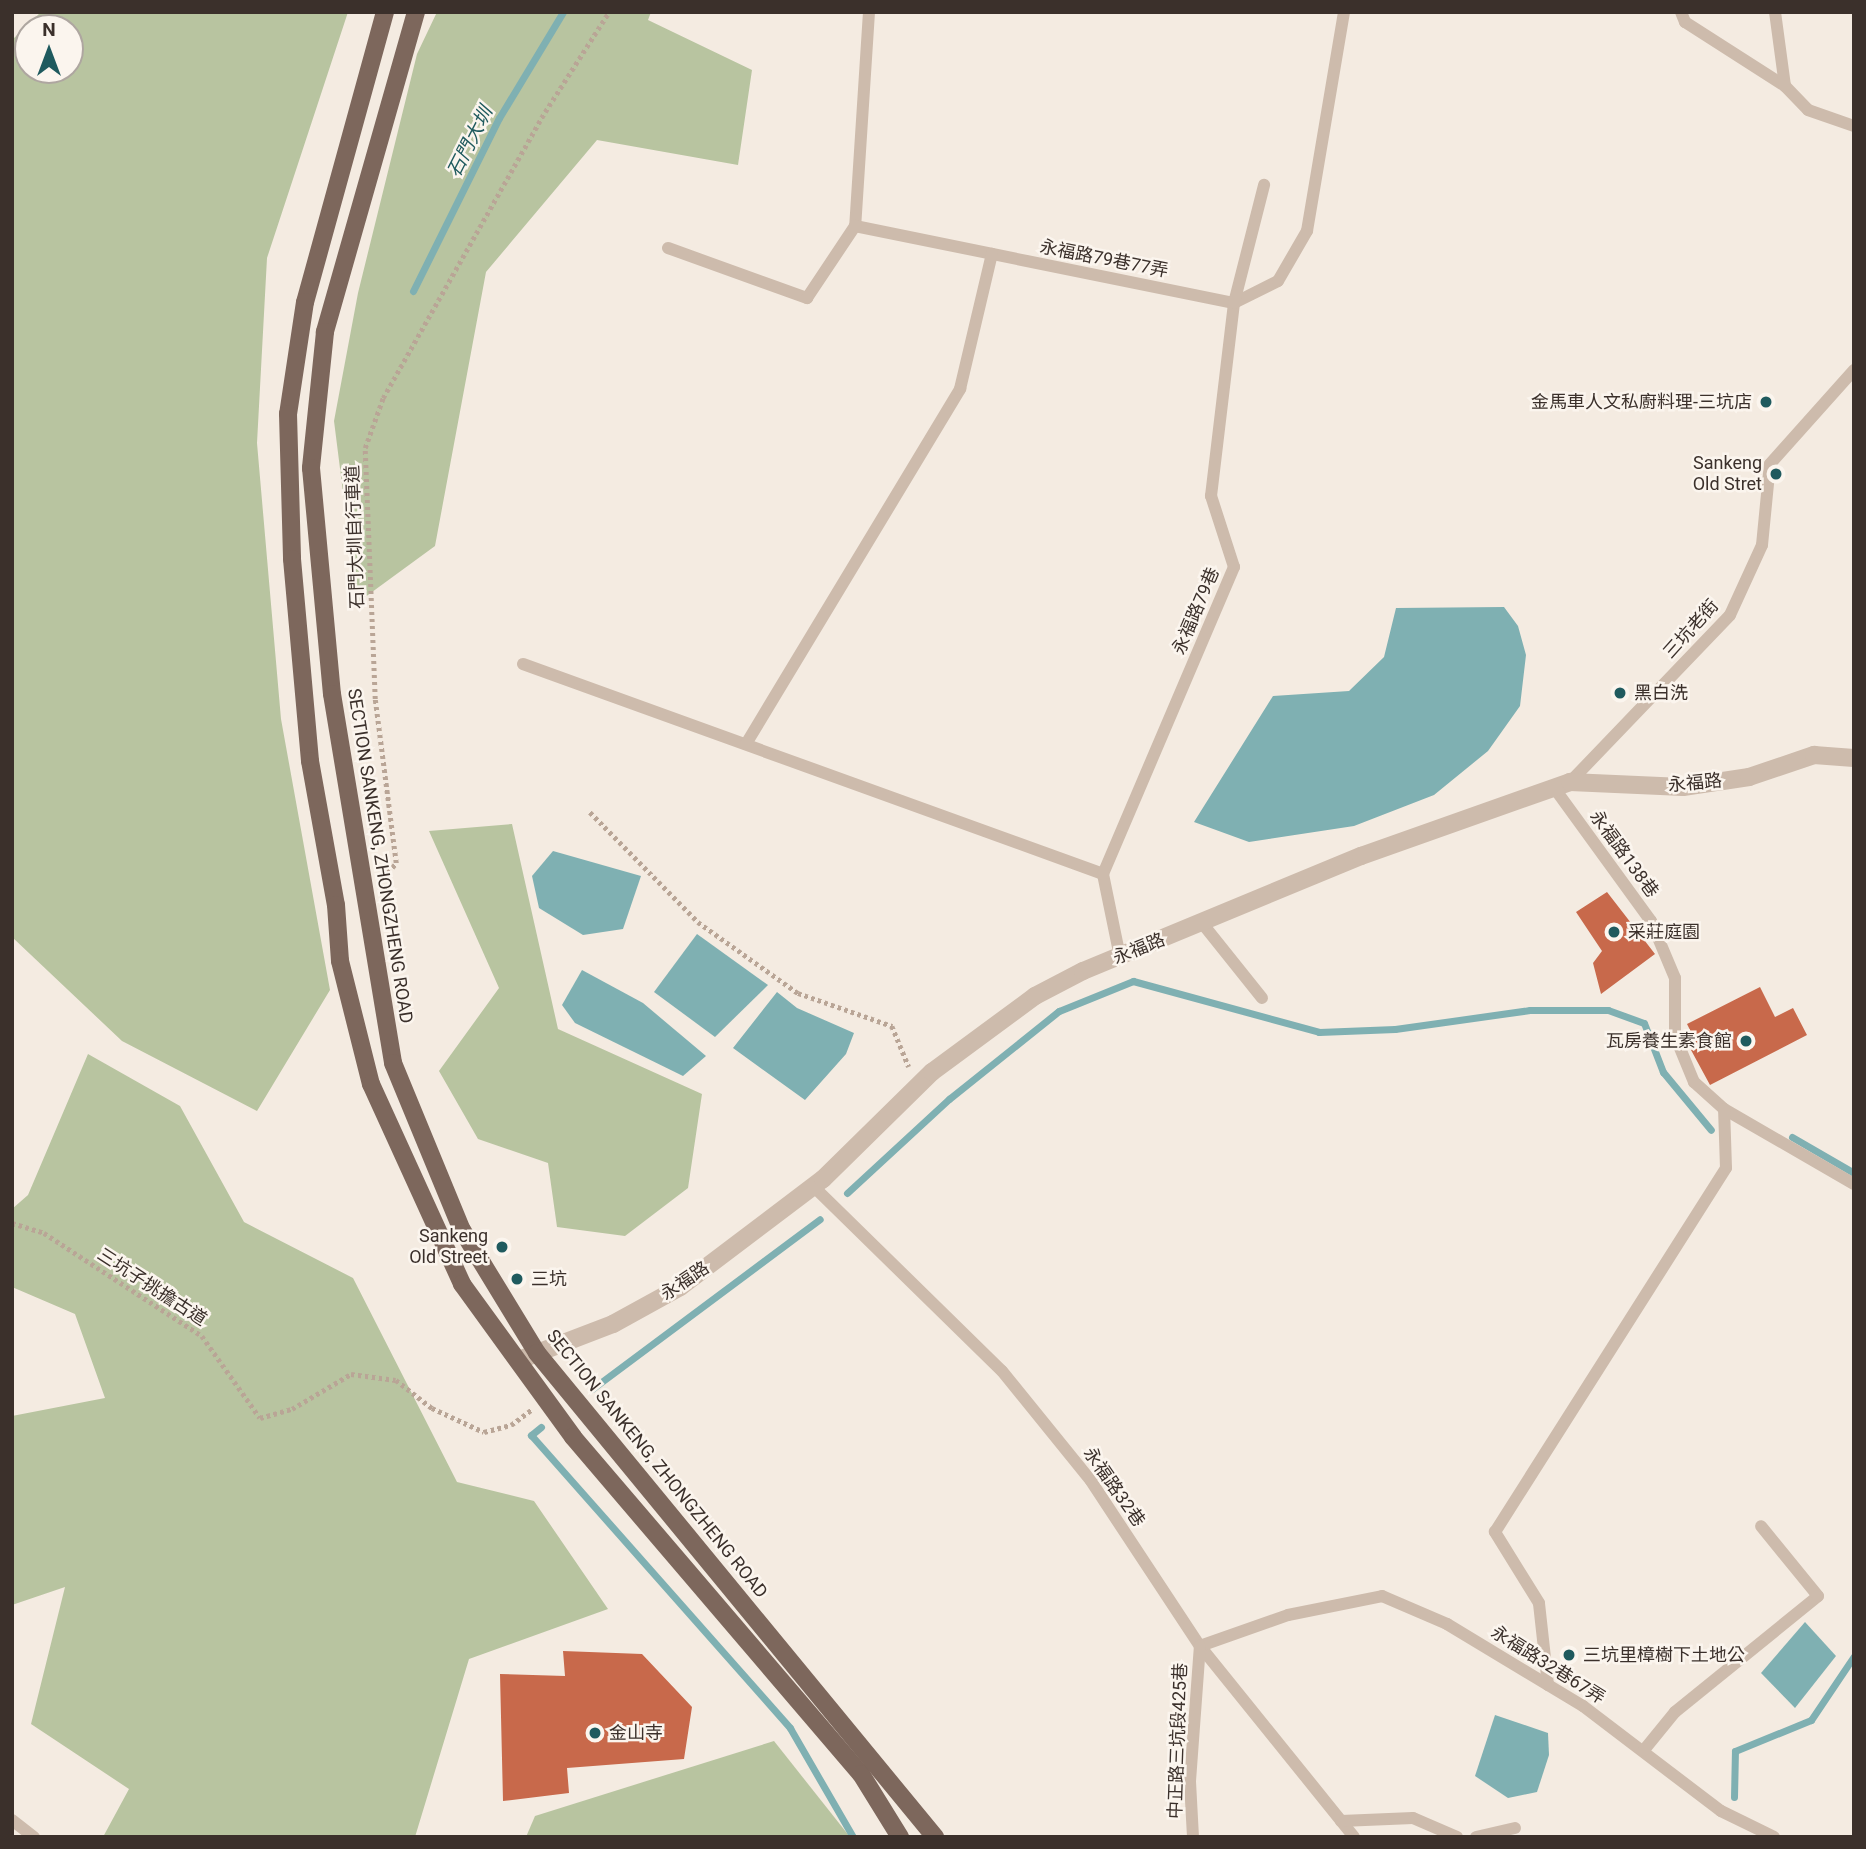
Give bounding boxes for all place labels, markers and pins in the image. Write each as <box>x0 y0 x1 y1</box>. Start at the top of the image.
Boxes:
place label: 金馬車人文私廚料理-三坑店 <box>1531 391 1752 413</box>
marker: 金馬車人文私廚料理-三坑店 <box>1758 394 1774 410</box>
place label: Sankeng Old Stret <box>1693 453 1762 496</box>
marker: Sankeng Old Stret <box>1768 466 1784 482</box>
place label: 黑白洗 <box>1634 682 1688 704</box>
marker: 黑白洗 <box>1612 685 1628 701</box>
place label: 采莊庭園 <box>1628 921 1700 943</box>
marker: 采莊庭園 <box>1606 924 1622 940</box>
place label: 瓦房養生素食館 <box>1606 1030 1732 1052</box>
marker: 瓦房養生素食館 <box>1738 1033 1754 1049</box>
place label: Sankeng Old Street <box>409 1226 488 1268</box>
marker: Sankeng Old Street <box>494 1239 510 1255</box>
place label: 三坑 <box>531 1268 567 1290</box>
marker: 三坑 <box>509 1271 525 1287</box>
place label: 三坑里樟樹下土地公 <box>1583 1644 1745 1666</box>
marker: 三坑里樟樹下土地公 <box>1561 1647 1577 1663</box>
place label: 金山寺 <box>609 1722 663 1744</box>
marker: 金山寺 <box>587 1725 603 1741</box>

